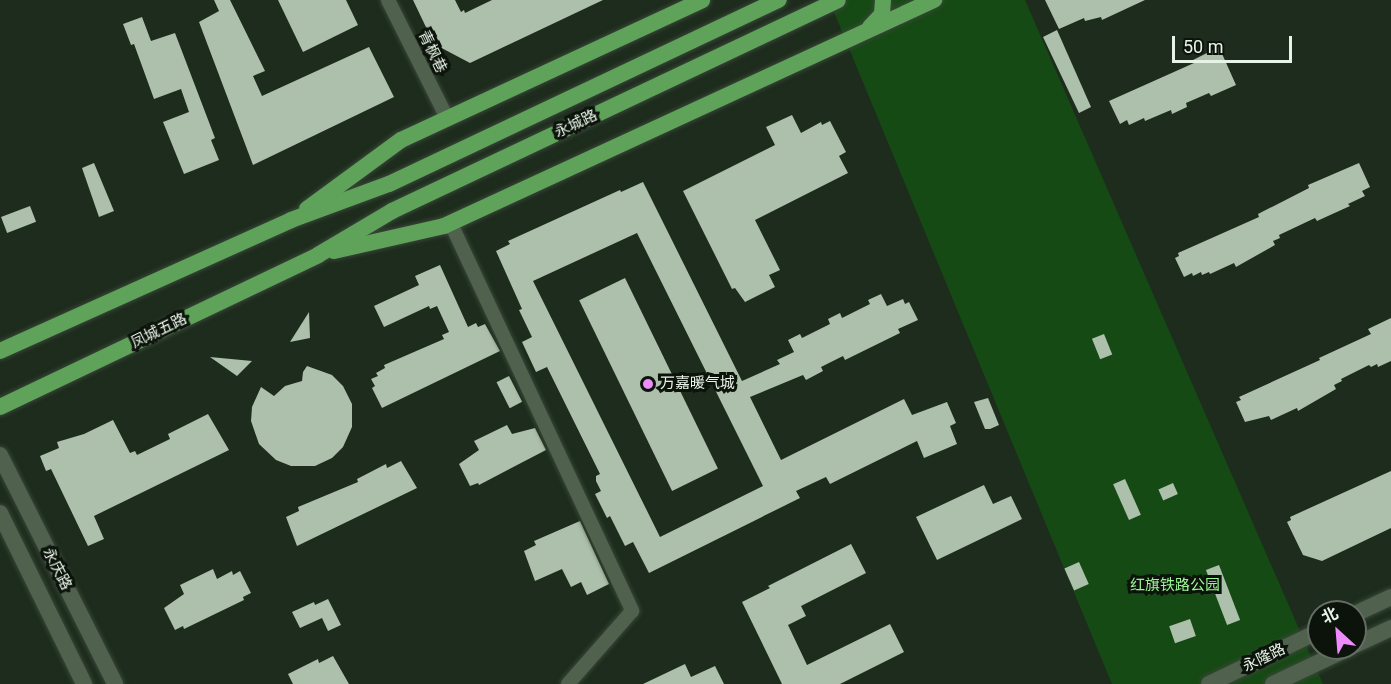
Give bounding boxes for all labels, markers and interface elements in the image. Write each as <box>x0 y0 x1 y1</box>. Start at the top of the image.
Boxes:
scale bar <box>1175 24 1295 62</box>
street label: 青枫巷 <box>414 28 450 76</box>
text: 50 m <box>1183 36 1223 57</box>
street label: 永城路 <box>552 106 600 142</box>
street label: 凤城五路 <box>128 310 190 352</box>
place label: 万嘉暖气城 <box>660 375 735 393</box>
marker: 万嘉暖气城 <box>641 377 655 391</box>
street label: 永庆路 <box>39 545 75 593</box>
park label: 红旗铁路公园 <box>1130 577 1220 595</box>
north arrow <box>1307 600 1367 660</box>
text: 北 <box>1318 603 1341 627</box>
street label: 永隆路 <box>1240 640 1288 676</box>

